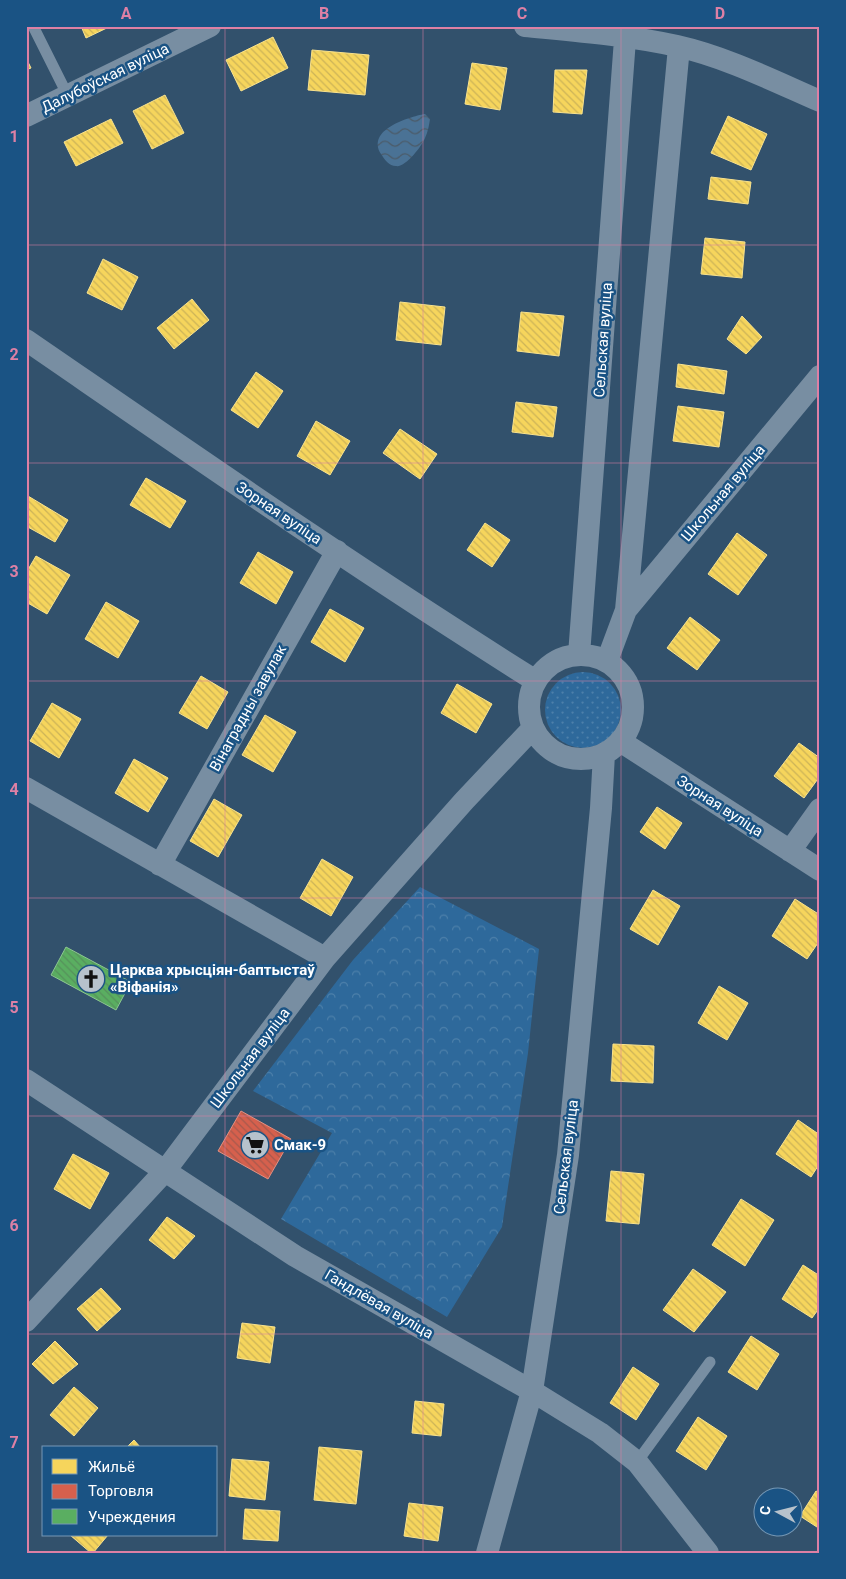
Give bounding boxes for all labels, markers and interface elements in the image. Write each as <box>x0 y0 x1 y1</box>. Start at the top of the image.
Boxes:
text: A <box>121 4 132 23</box>
text: B <box>319 4 329 23</box>
text: C <box>517 4 527 23</box>
text: D <box>715 4 725 23</box>
street label: Далубоўская вуліца <box>38 39 172 117</box>
text: 1 <box>9 127 19 146</box>
street label: Сельская вуліца <box>590 282 616 398</box>
text: 2 <box>9 345 19 364</box>
street label: Школьная вуліца <box>677 441 769 545</box>
street label: Зорная вуліца <box>233 478 325 548</box>
text: 3 <box>9 562 19 581</box>
street label: Вінаградны завулак <box>206 642 290 774</box>
street label: Зорная вуліца <box>673 771 767 841</box>
text: 4 <box>9 780 19 799</box>
place label: Царква хрысціян-баптыстаў «Віфанія» <box>110 961 315 996</box>
church icon: Царква хрысціян-баптыстаў «Віфанія» <box>76 964 106 994</box>
text: 5 <box>9 998 19 1017</box>
street label: Школьная вуліца <box>206 1004 294 1112</box>
street label: Сельская вуліца <box>550 1099 582 1215</box>
supermarket icon: Смак-9 <box>240 1130 270 1160</box>
place label: Смак-9 <box>274 1136 326 1154</box>
text: 6 <box>9 1216 19 1235</box>
street label: Гандлёвая вуліца <box>321 1266 437 1342</box>
text: 7 <box>9 1433 19 1452</box>
legend <box>42 1446 218 1536</box>
text: Жильё <box>88 1458 135 1476</box>
text: Торговля <box>88 1482 153 1500</box>
north arrow <box>754 1486 804 1536</box>
text: С <box>757 1505 774 1516</box>
text: Учреждения <box>88 1508 176 1526</box>

